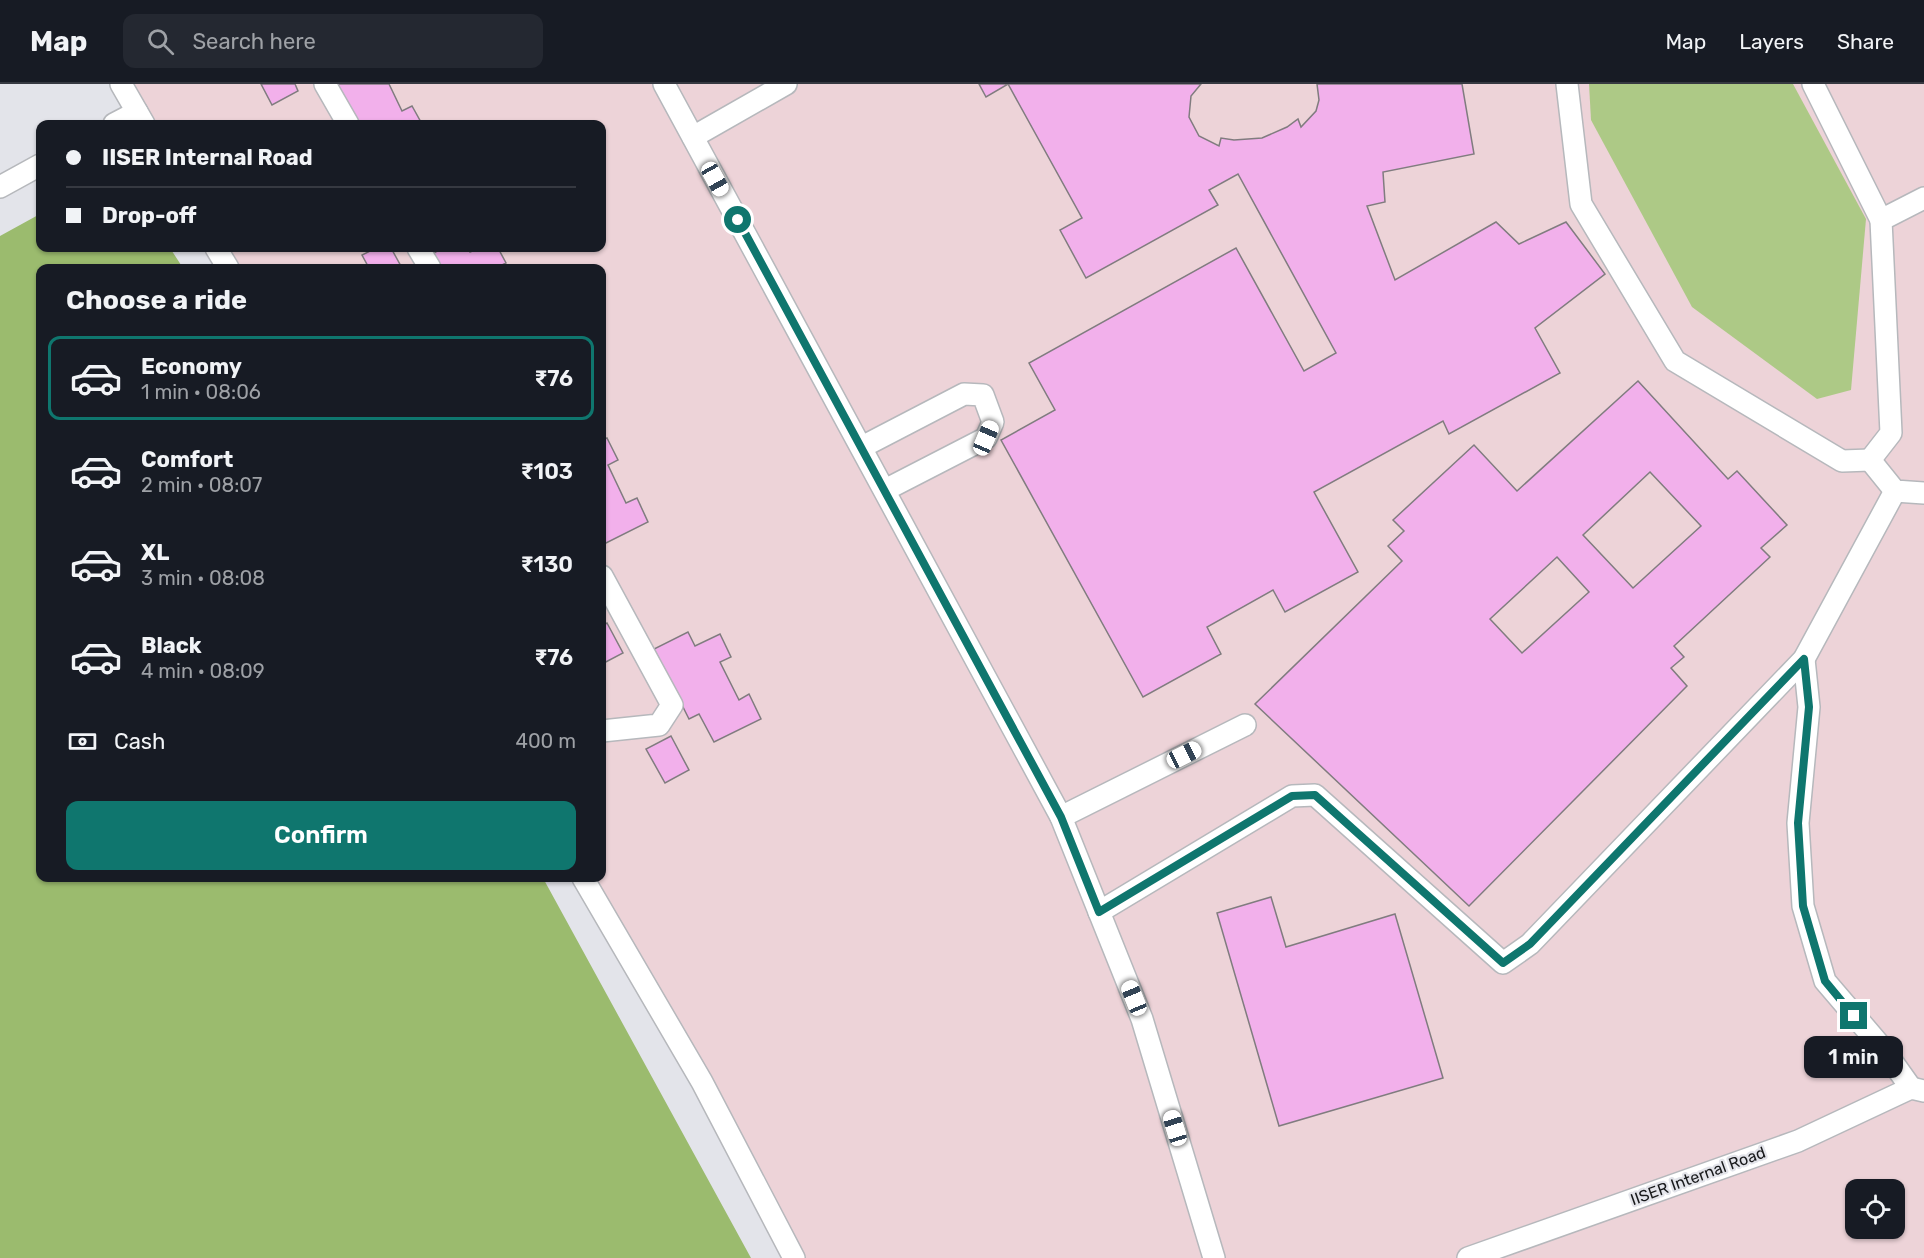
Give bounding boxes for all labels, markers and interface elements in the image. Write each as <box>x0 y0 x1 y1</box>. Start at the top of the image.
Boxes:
search box <box>123 14 543 68</box>
text: Map <box>30 25 87 58</box>
icon: search <box>144 25 177 58</box>
text: Search here <box>192 28 316 55</box>
text: Map <box>1665 29 1706 54</box>
text: Layers <box>1739 29 1804 54</box>
text: Share <box>1837 29 1894 54</box>
text: IISER Internal Road <box>102 144 313 171</box>
car <box>698 159 732 199</box>
text: Drop-off <box>102 202 197 229</box>
route start <box>724 206 751 233</box>
text: Choose a ride <box>66 284 247 316</box>
icon: car <box>69 351 123 405</box>
text: Economy <box>141 353 242 380</box>
text: ₹76 <box>534 365 573 392</box>
text: 1 min · 08:06 <box>141 380 261 404</box>
car <box>971 418 1001 458</box>
icon: car <box>69 444 123 498</box>
text: Comfort <box>141 446 233 473</box>
text: ₹103 <box>520 458 573 485</box>
text: 2 min · 08:07 <box>141 473 262 497</box>
icon: car <box>69 537 123 591</box>
text: XL <box>141 539 169 566</box>
text: ₹130 <box>520 551 573 578</box>
text: 3 min · 08:08 <box>141 566 265 590</box>
icon: car <box>69 630 123 684</box>
text: Black <box>141 632 202 659</box>
text: ₹76 <box>534 644 573 671</box>
text: 4 min · 08:09 <box>141 659 265 683</box>
icon: cash <box>66 725 99 758</box>
text: Cash <box>114 728 165 755</box>
text: 400 m <box>516 729 576 753</box>
car <box>1164 739 1204 771</box>
button: Confirm <box>66 801 576 870</box>
car <box>1119 978 1149 1018</box>
route end <box>1840 1002 1867 1029</box>
callout: 1 min <box>1804 1037 1904 1079</box>
text: 1 min <box>1828 1045 1879 1069</box>
car <box>1161 1108 1189 1148</box>
street label: IISER Internal Road <box>1628 1143 1768 1209</box>
map controls <box>1845 1179 1905 1239</box>
button: locate <box>1845 1179 1905 1239</box>

